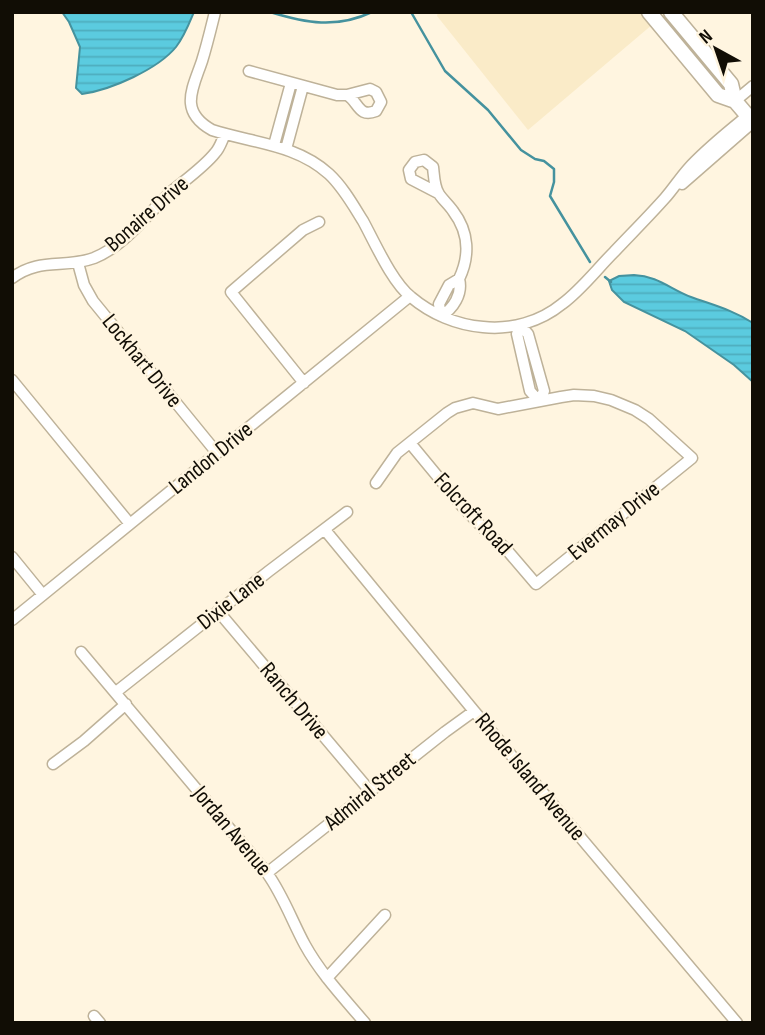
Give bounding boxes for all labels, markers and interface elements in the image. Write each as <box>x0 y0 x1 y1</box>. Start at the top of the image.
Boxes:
north arrow <box>681 14 751 84</box>
text: N <box>695 25 717 49</box>
street label: Bonaire Drive <box>99 170 195 258</box>
street label: Lockhart Drive <box>96 309 188 413</box>
street label: Landon Drive <box>163 416 259 500</box>
street label: Folcroft Road <box>428 467 518 561</box>
street label: Evermay Drive <box>562 475 666 567</box>
street label: Dixie Lane <box>192 566 270 636</box>
street label: Ranch Drive <box>254 657 334 745</box>
street label: Rhode Island Avenue <box>469 708 591 846</box>
street label: Admiral Street <box>318 746 421 837</box>
street label: Jordan Avenue <box>186 780 278 882</box>

